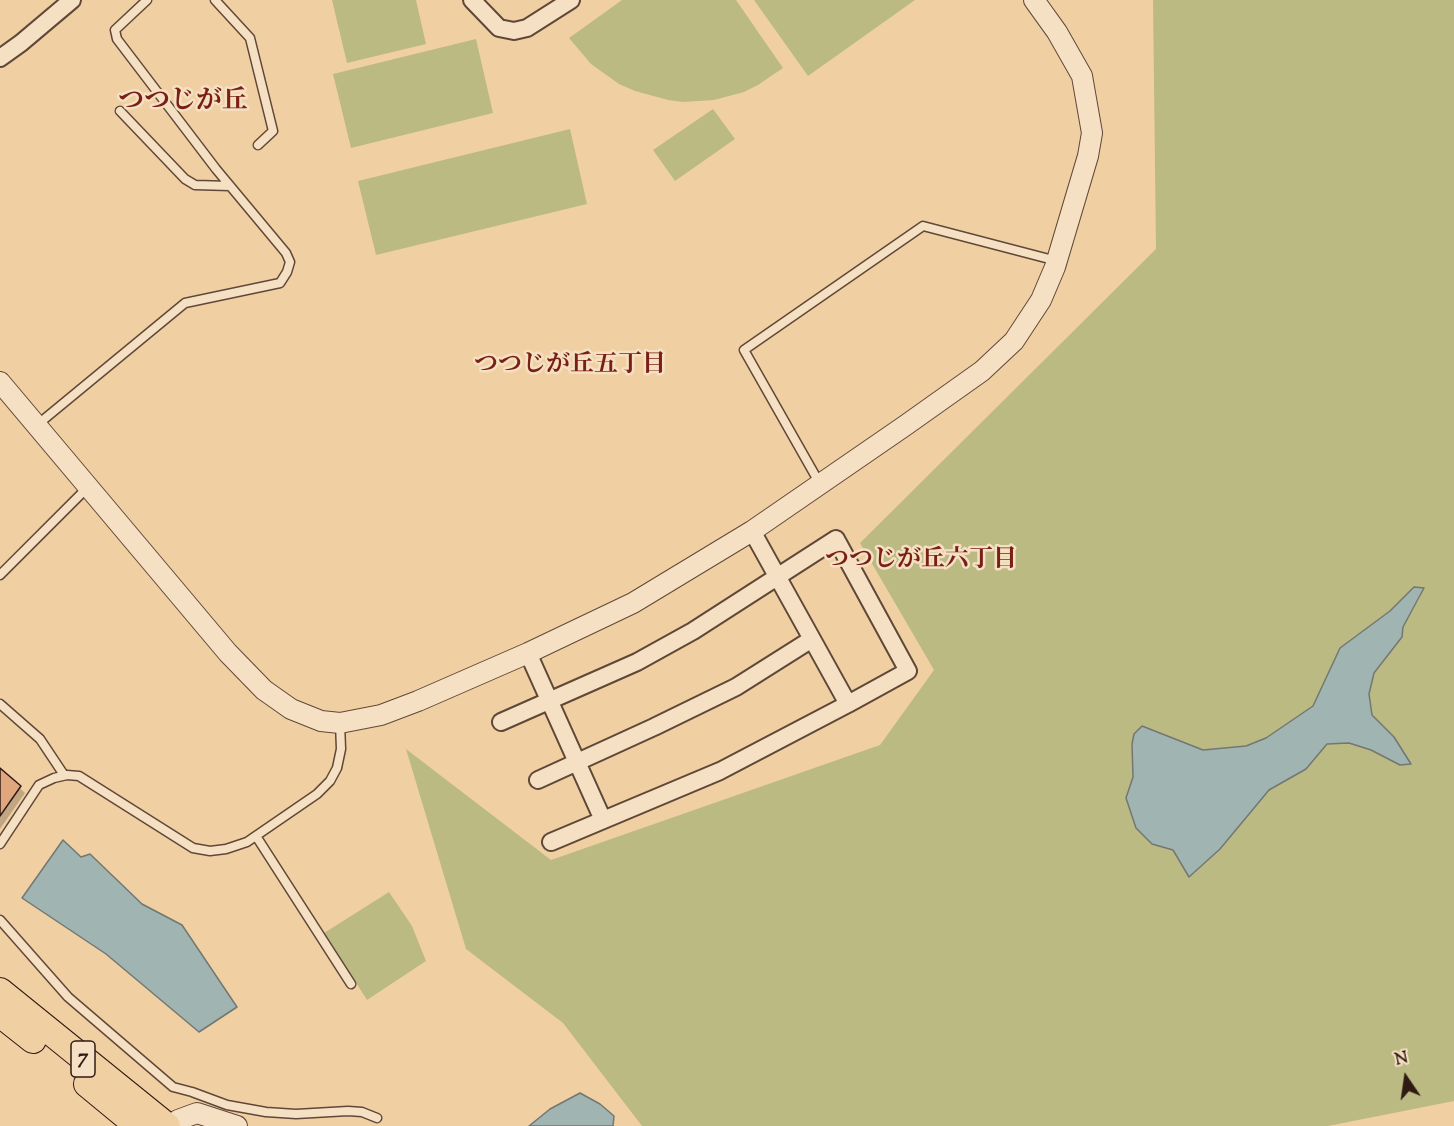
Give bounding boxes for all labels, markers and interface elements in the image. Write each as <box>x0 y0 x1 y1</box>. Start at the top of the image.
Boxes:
district label: つつじが丘 <box>118 88 248 120</box>
district label: つつじが丘五丁目 <box>474 353 666 381</box>
district label: つつじが丘六丁目 <box>825 548 1017 576</box>
road number: 7 <box>71 1041 95 1077</box>
text: N <box>1393 1047 1411 1073</box>
north arrow <box>1376 1048 1436 1108</box>

